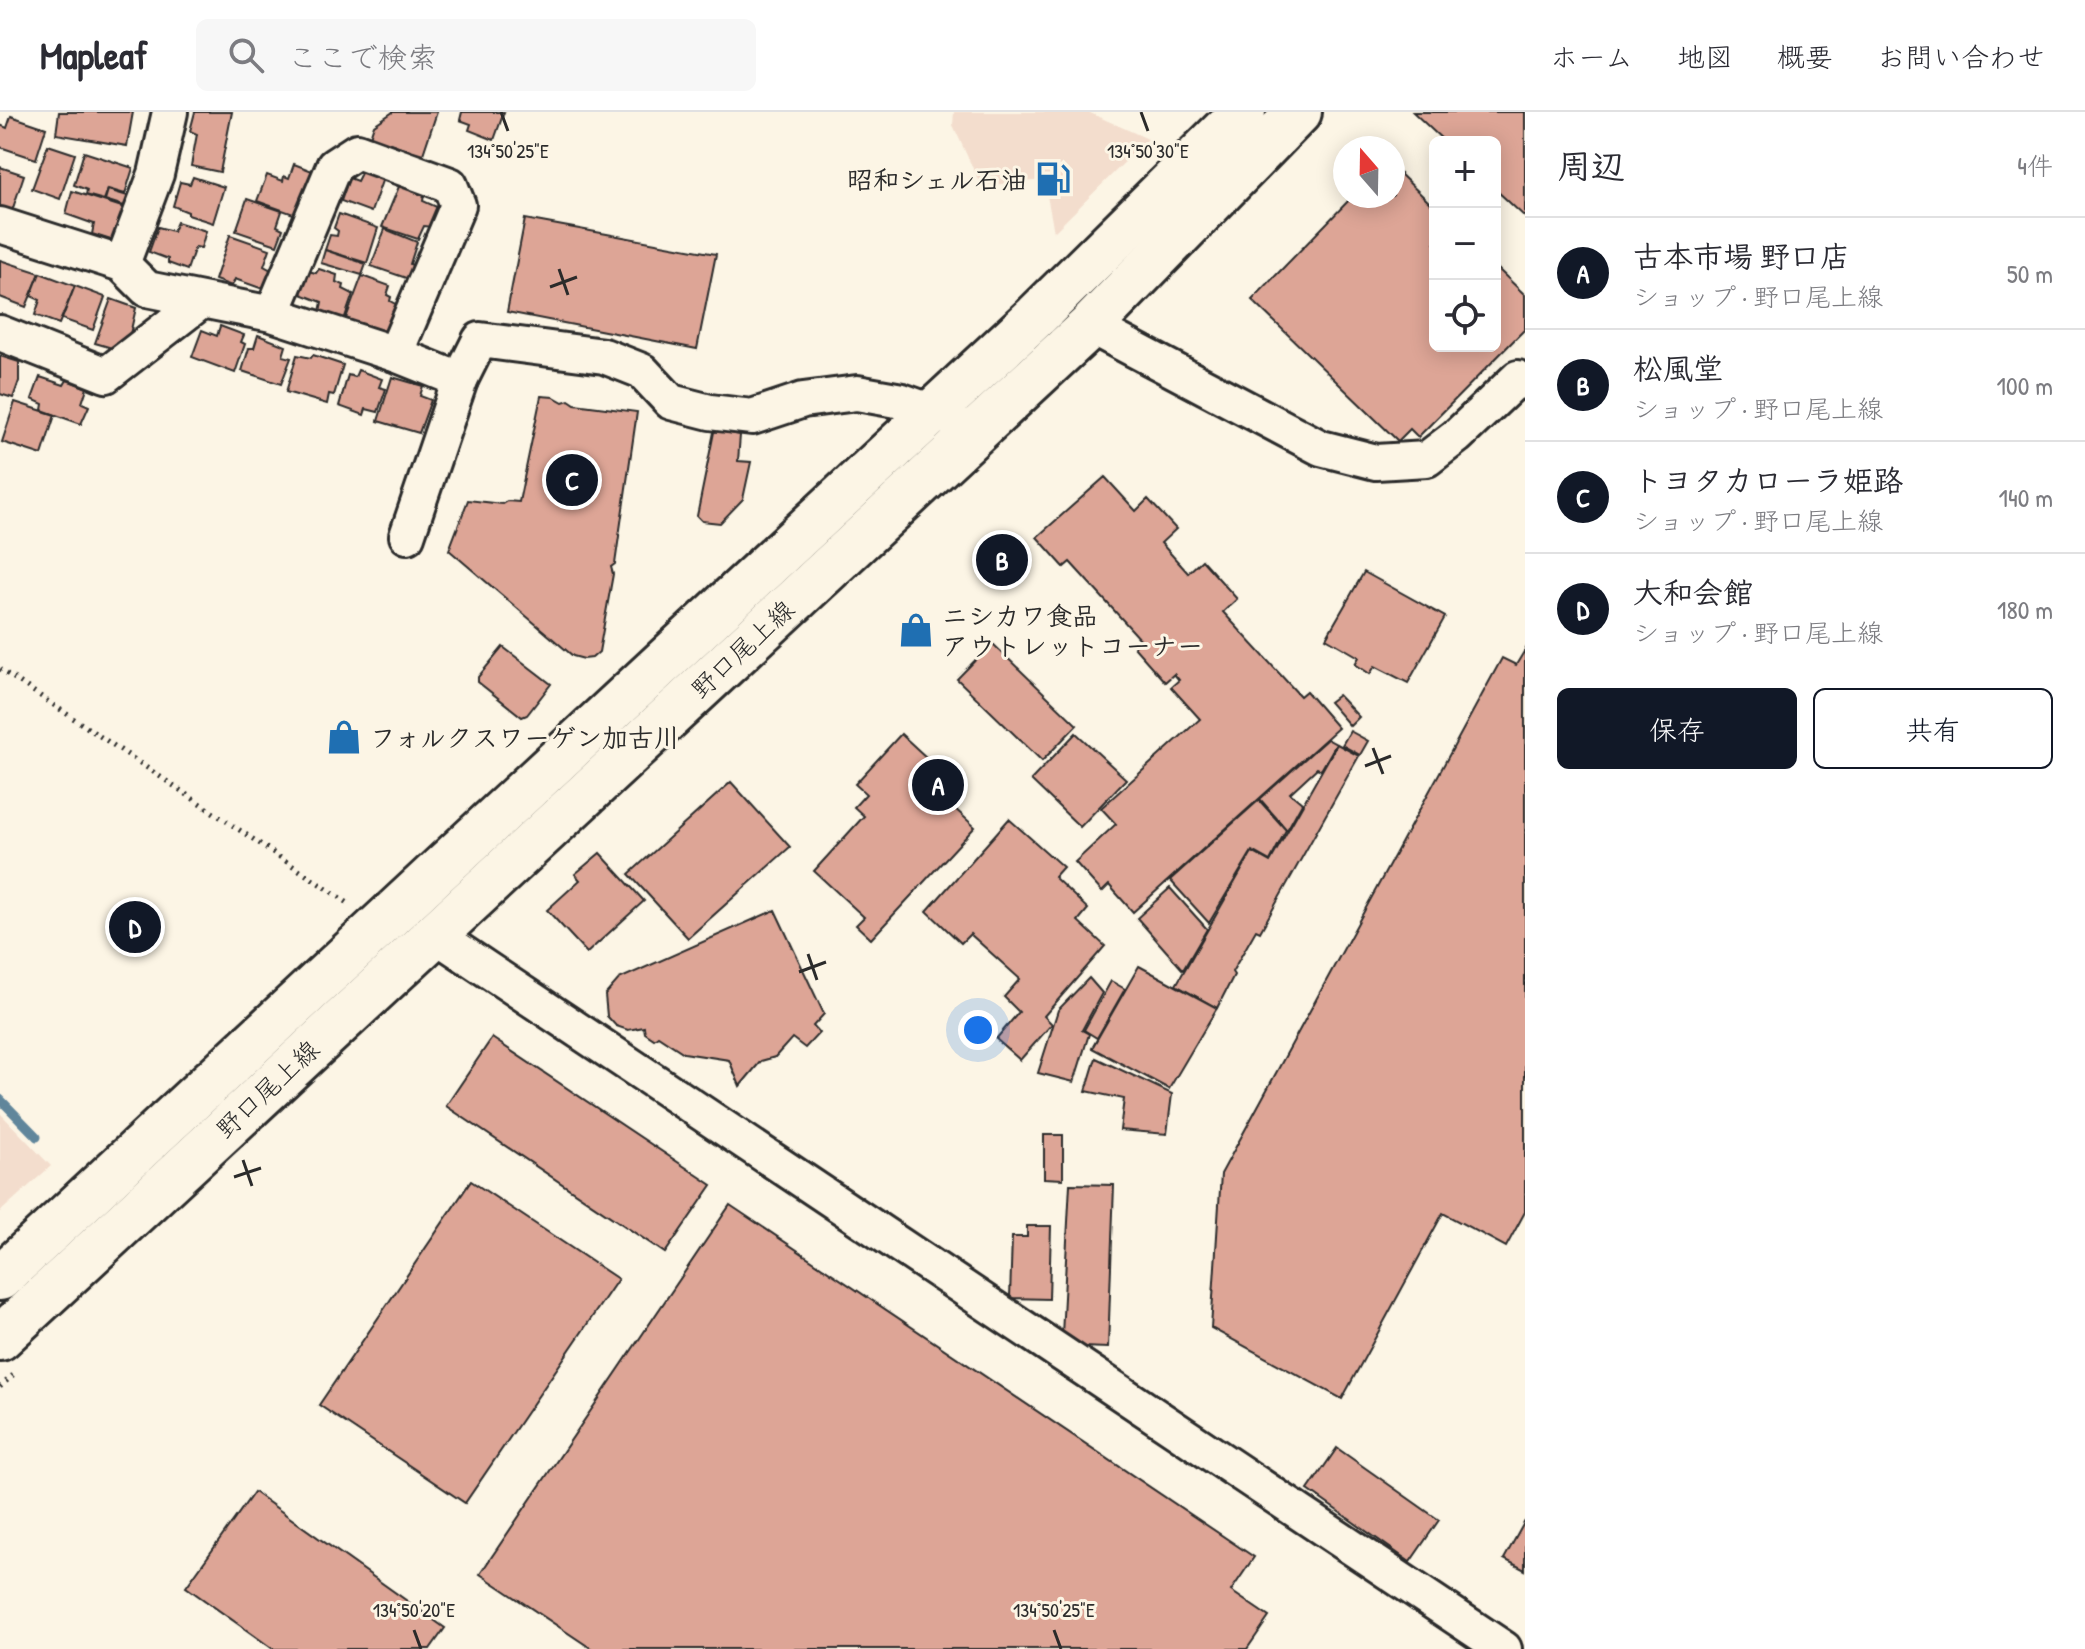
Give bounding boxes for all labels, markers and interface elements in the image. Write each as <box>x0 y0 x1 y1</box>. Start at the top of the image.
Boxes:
search box <box>196 19 756 91</box>
text: Mapleaf <box>40 29 148 81</box>
icon: search <box>224 33 268 77</box>
text: ここで検索 <box>288 37 438 77</box>
text: ホーム <box>1550 38 1633 76</box>
text: 地図 <box>1677 38 1733 76</box>
text: 概要 <box>1777 38 1833 76</box>
text: お問い合わせ <box>1877 38 2045 76</box>
north arrow <box>1333 136 1405 208</box>
map controls <box>1429 136 1501 352</box>
button: + <box>1429 136 1501 208</box>
text: 134°50'25"E <box>467 137 549 164</box>
text: 134°50'30"E <box>1107 137 1189 164</box>
text: 周辺 <box>1557 143 1625 189</box>
text: 4件 <box>2017 148 2053 183</box>
fuel station icon: 昭和シェル石油 <box>1034 160 1072 198</box>
place label: 昭和シェル石油 <box>847 162 1027 197</box>
button: − <box>1429 208 1501 280</box>
text: 古本市場 野口店 <box>1633 236 1850 276</box>
text: A <box>1577 256 1589 291</box>
text: 50 m <box>2007 256 2053 291</box>
text: ショップ · 野口尾上線 <box>1633 279 1883 314</box>
button: locate <box>1429 280 1501 352</box>
text: 松風堂 <box>1633 348 1723 388</box>
text: B <box>1576 368 1590 403</box>
text: 100 m <box>1997 368 2053 403</box>
text: ショップ · 野口尾上線 <box>1633 391 1883 426</box>
pin: C <box>546 450 598 510</box>
text: トヨタカローラ姫路 <box>1633 460 1903 500</box>
text: C <box>1576 480 1590 515</box>
text: 140 m <box>1999 480 2053 515</box>
text: ショップ · 野口尾上線 <box>1633 503 1883 538</box>
pin: B <box>976 530 1028 590</box>
text: 大和会館 <box>1633 572 1753 612</box>
street label: 野口尾上線 <box>683 592 801 706</box>
text: D <box>1577 592 1589 627</box>
text: 180 m <box>1997 592 2053 627</box>
place label: ニシカワ食品 アウトレットコーナー <box>942 598 1203 663</box>
shop icon: ニシカワ食品 アウトレットコーナー <box>897 611 935 649</box>
text: ショップ · 野口尾上線 <box>1633 615 1883 650</box>
button: 保存 <box>1557 688 1797 769</box>
button: 共有 <box>1813 688 2053 769</box>
shop icon: フォルクスワーゲン加古川 <box>325 718 363 756</box>
place label: フォルクスワーゲン加古川 <box>370 720 680 755</box>
pin: A <box>912 755 964 815</box>
pin: D <box>109 897 161 957</box>
your location <box>958 1010 998 1050</box>
street label: 野口尾上線 <box>208 1032 326 1146</box>
text: 134°50'20"E <box>373 1596 455 1623</box>
text: 134°50'25"E <box>1013 1596 1095 1623</box>

